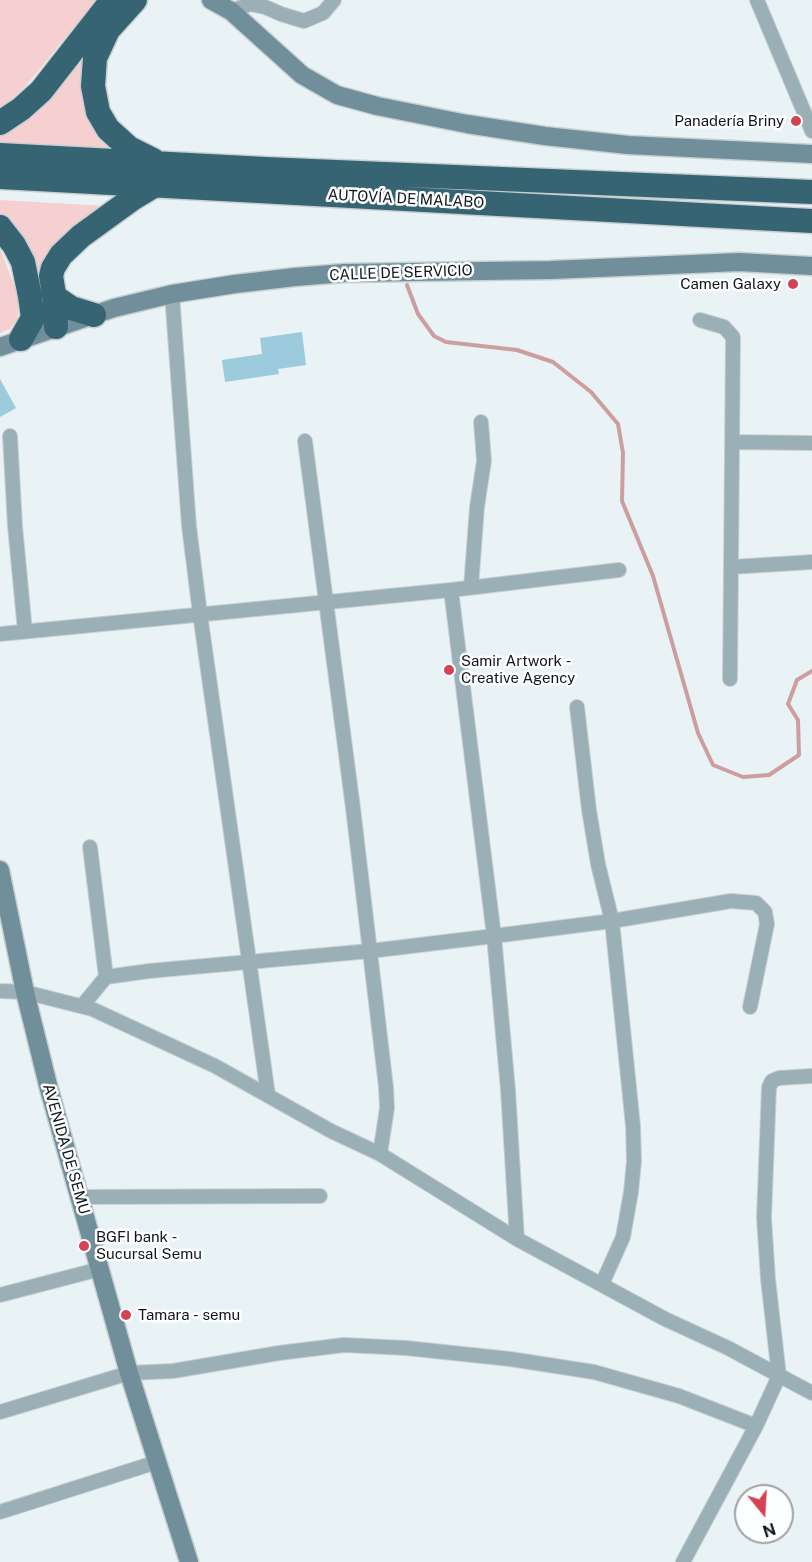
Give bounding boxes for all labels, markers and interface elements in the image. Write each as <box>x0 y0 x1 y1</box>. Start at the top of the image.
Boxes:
place label: Panadería Briny <box>674 112 784 130</box>
marker: Panadería Briny <box>789 114 803 128</box>
street label: AUTOVÍA DE MALABO <box>327 186 485 212</box>
street label: CALLE DE SERVICIO <box>329 262 473 284</box>
place label: Camen Galaxy <box>680 275 781 293</box>
marker: Camen Galaxy <box>786 277 800 291</box>
place label: Samir Artwork - Creative Agency <box>461 652 575 687</box>
marker: Samir Artwork - Creative Agency <box>442 663 456 677</box>
street label: AVENIDA DE SEMU <box>39 1082 93 1216</box>
place label: BGFI bank - Sucursal Semu <box>96 1228 202 1263</box>
marker: BGFI bank - Sucursal Semu <box>77 1239 91 1253</box>
place label: Tamara - semu <box>138 1306 240 1324</box>
marker: Tamara - semu <box>119 1308 133 1322</box>
north arrow <box>734 1484 794 1544</box>
text: N <box>760 1519 778 1541</box>

